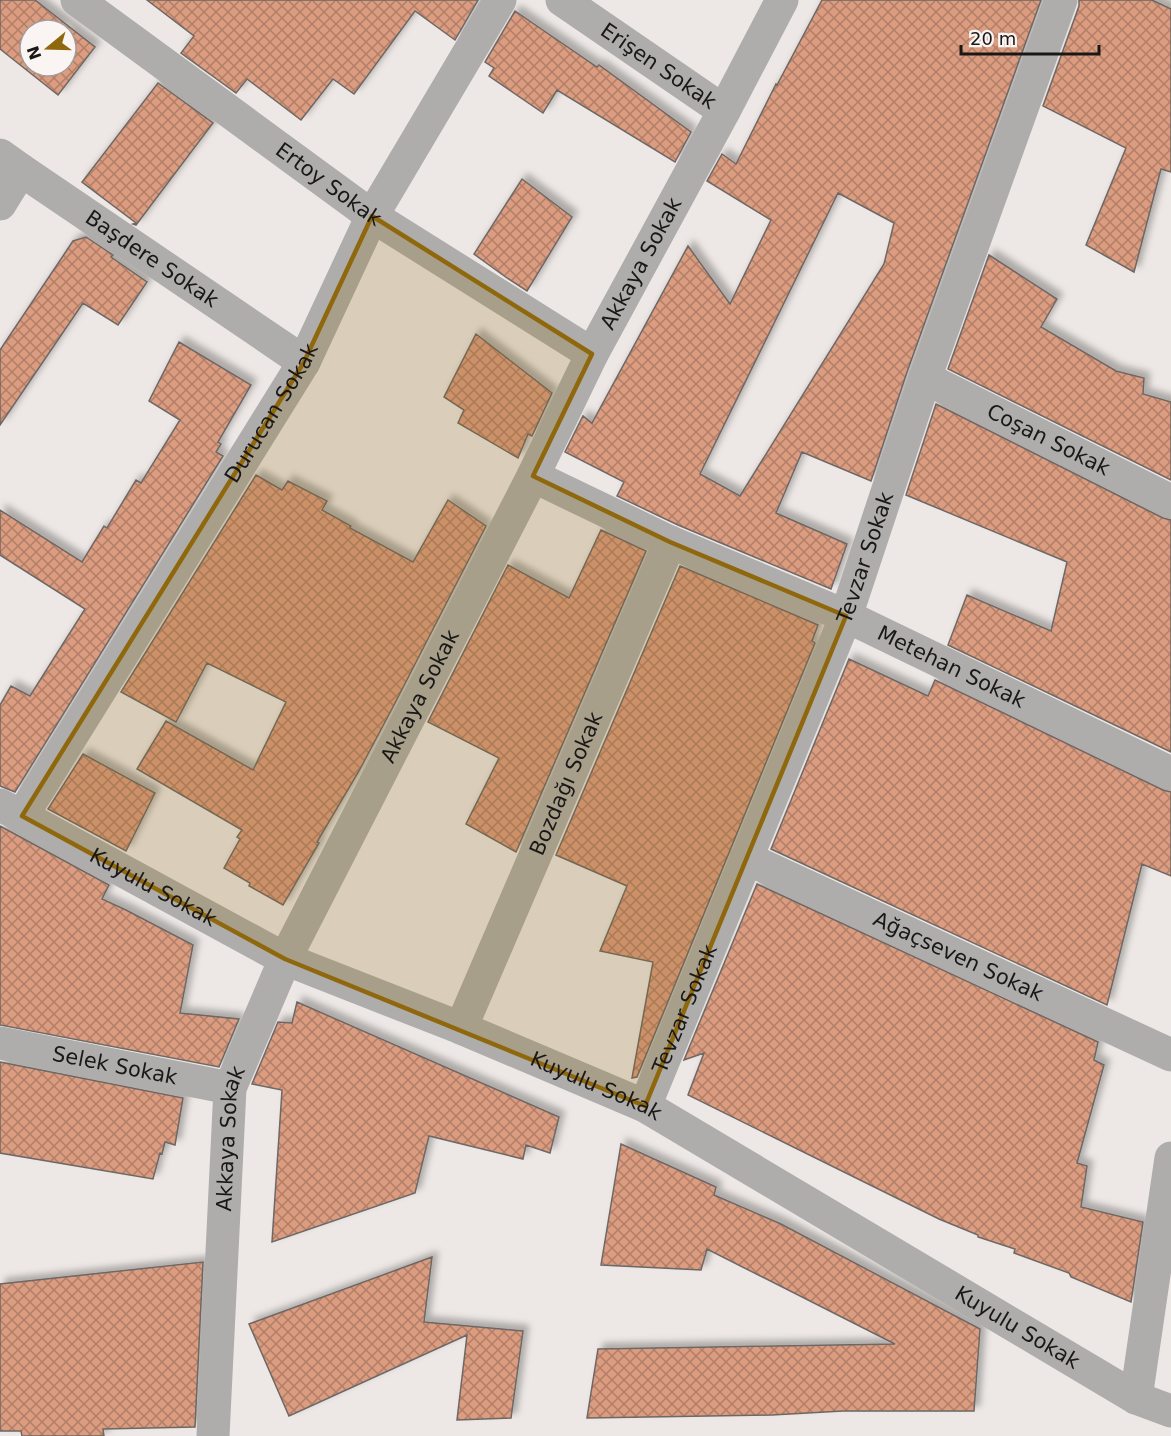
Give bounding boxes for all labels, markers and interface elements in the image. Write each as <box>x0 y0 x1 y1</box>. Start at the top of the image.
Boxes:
north arrow <box>18 18 78 78</box>
street label: Erişen Sokak <box>596 18 722 115</box>
scale bar <box>961 18 1099 56</box>
text: 20 m <box>970 28 1016 49</box>
text: N <box>23 43 45 62</box>
street label: Ertoy Sokak <box>271 138 387 231</box>
street label: Akkaya Sokak <box>596 193 687 334</box>
street label: Başdere Sokak <box>81 205 224 313</box>
street label: Durucan Sokak <box>220 339 323 487</box>
street label: Coşan Sokak <box>983 399 1115 481</box>
street label: Tevzar Sokak <box>832 488 899 628</box>
street label: Metehan Sokak <box>873 621 1030 713</box>
street label: Akkaya Sokak <box>376 625 464 767</box>
street label: Bozdağı Sokak <box>525 708 608 859</box>
street label: Kuyulu Sokak <box>86 843 222 932</box>
street label: Ağaçseven Sokak <box>870 907 1048 1006</box>
street label: Tevzar Sokak <box>647 940 722 1078</box>
street label: Selek Sokak <box>50 1042 180 1090</box>
street label: Kuyulu Sokak <box>527 1047 667 1126</box>
street label: Akkaya Sokak <box>212 1062 250 1212</box>
street label: Kuyulu Sokak <box>951 1281 1085 1374</box>

